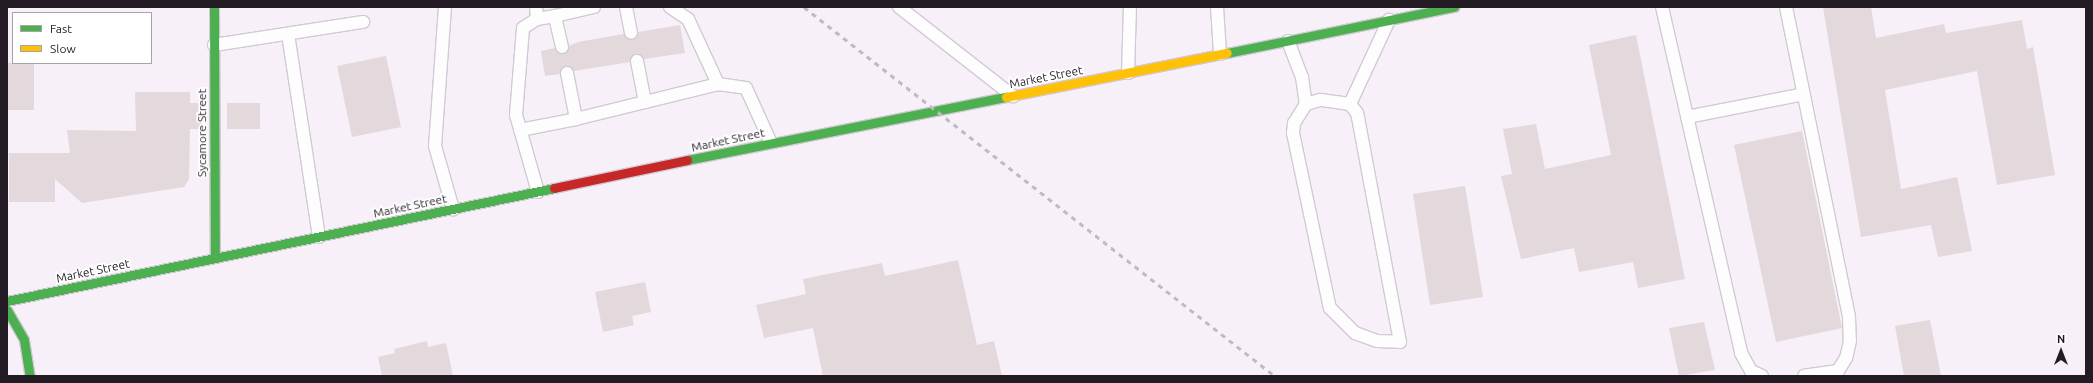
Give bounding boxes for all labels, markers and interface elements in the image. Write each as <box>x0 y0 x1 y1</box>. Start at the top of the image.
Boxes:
legend <box>12 12 152 64</box>
text: Fast <box>50 22 72 35</box>
text: Slow <box>50 42 76 55</box>
street label: Market Street <box>1008 63 1084 91</box>
street label: Sycamore Street <box>195 89 209 177</box>
street label: Market Street <box>690 125 766 155</box>
street label: Market Street <box>372 191 448 221</box>
street label: Market Street <box>55 256 131 286</box>
north arrow <box>2041 331 2081 371</box>
text: N <box>2057 333 2065 345</box>

